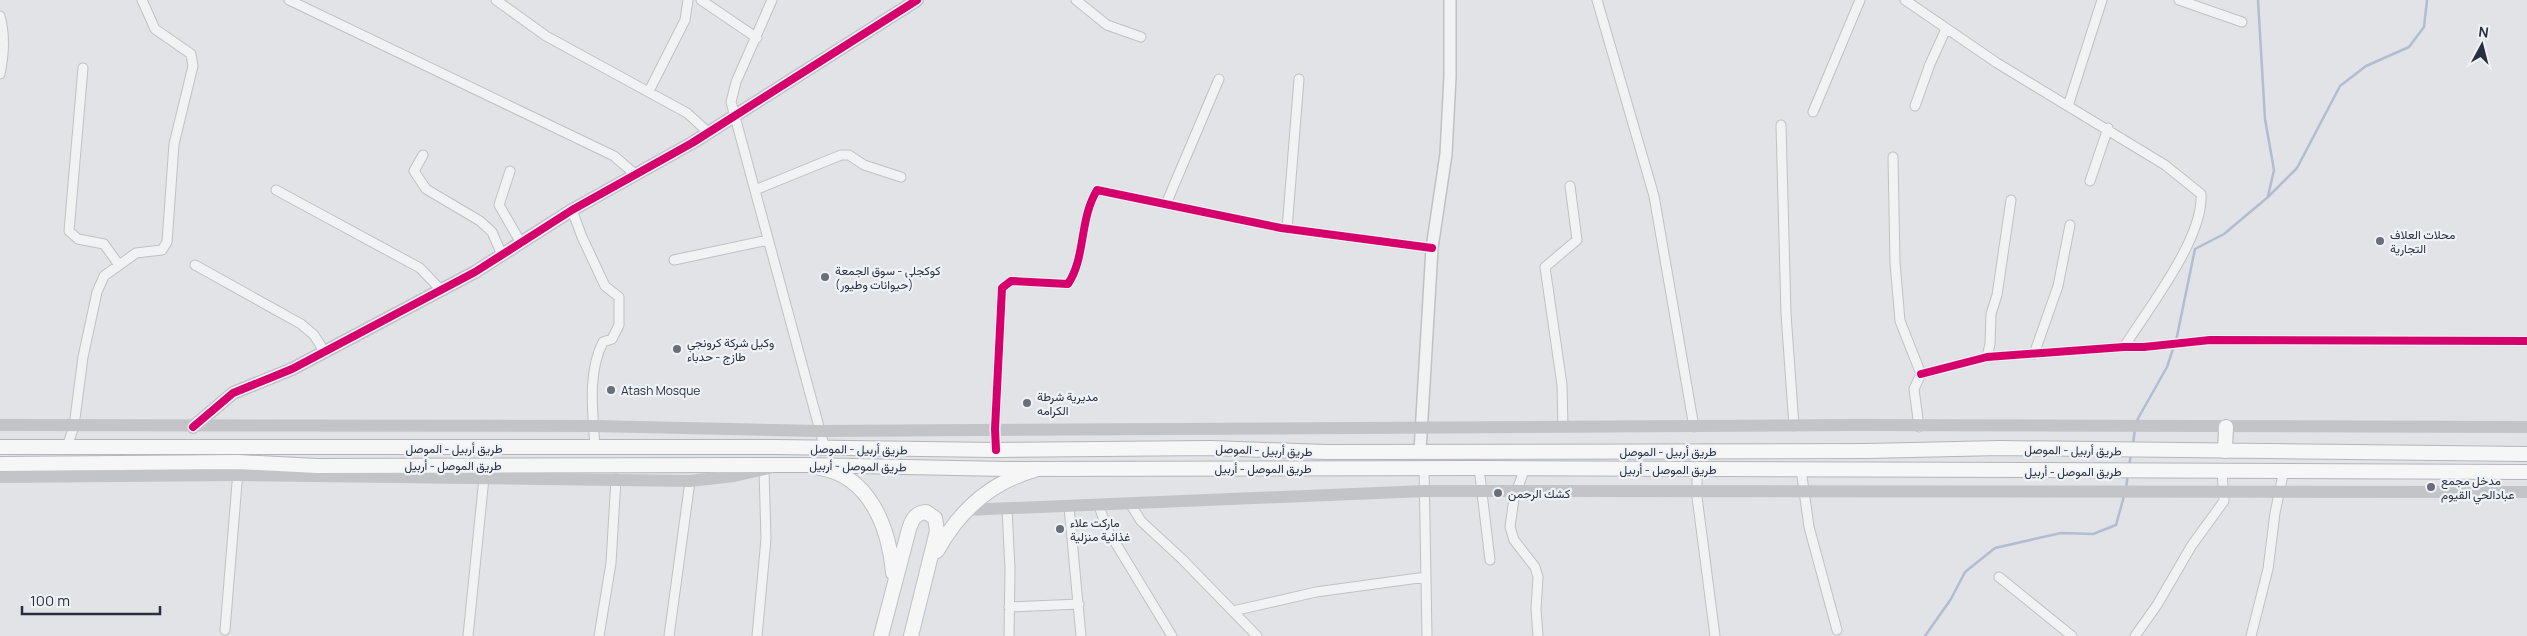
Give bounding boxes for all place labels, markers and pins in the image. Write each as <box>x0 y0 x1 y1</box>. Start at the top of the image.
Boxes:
place label: محلات العلاف التجارية <box>2390 226 2455 257</box>
marker: محلات العلاف التجارية <box>2374 235 2386 247</box>
place label: كوكجلي - سوق الجمعة (حيوانات وطيور) <box>835 262 941 293</box>
marker: كوكجلي - سوق الجمعة (حيوانات وطيور) <box>819 271 831 283</box>
place label: وكيل شركة كرونجي طازج - حدباء <box>687 334 774 366</box>
marker: وكيل شركة كرونجي طازج - حدباء <box>671 343 683 355</box>
place label: Atash Mosque <box>621 382 700 399</box>
marker: Atash Mosque <box>605 384 617 396</box>
place label: مديرية شرطة الكرامه <box>1037 388 1098 419</box>
marker: مديرية شرطة الكرامه <box>1021 397 1033 409</box>
place label: مدخل مجمع عبادالحي القيوم <box>2441 472 2515 505</box>
marker: مدخل مجمع عبادالحي القيوم <box>2425 481 2437 493</box>
place label: كشك الرحمن <box>1508 485 1570 502</box>
marker: كشك الرحمن <box>1492 487 1504 499</box>
place label: ماركت علاء غذائية منزلية <box>1070 514 1130 545</box>
marker: ماركت علاء غذائية منزلية <box>1054 523 1066 535</box>

